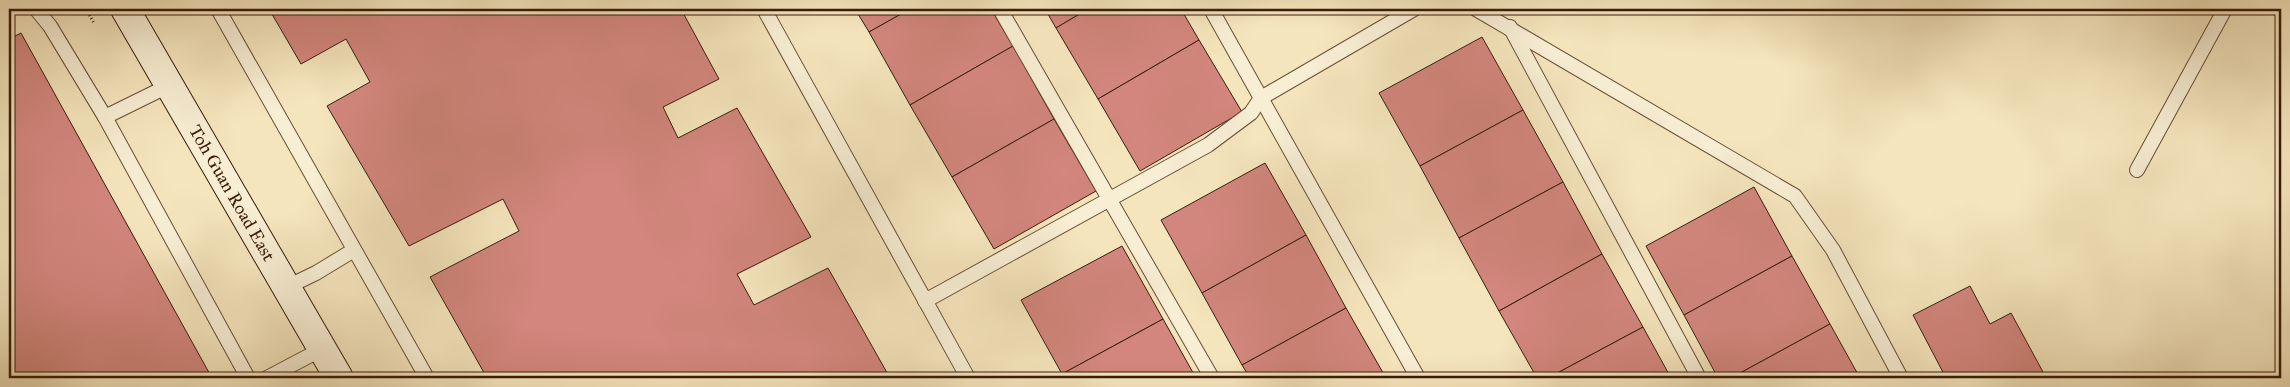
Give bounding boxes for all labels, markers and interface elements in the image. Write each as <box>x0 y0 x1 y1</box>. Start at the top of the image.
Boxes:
street label: Toh Guan Road East <box>184 121 280 265</box>

